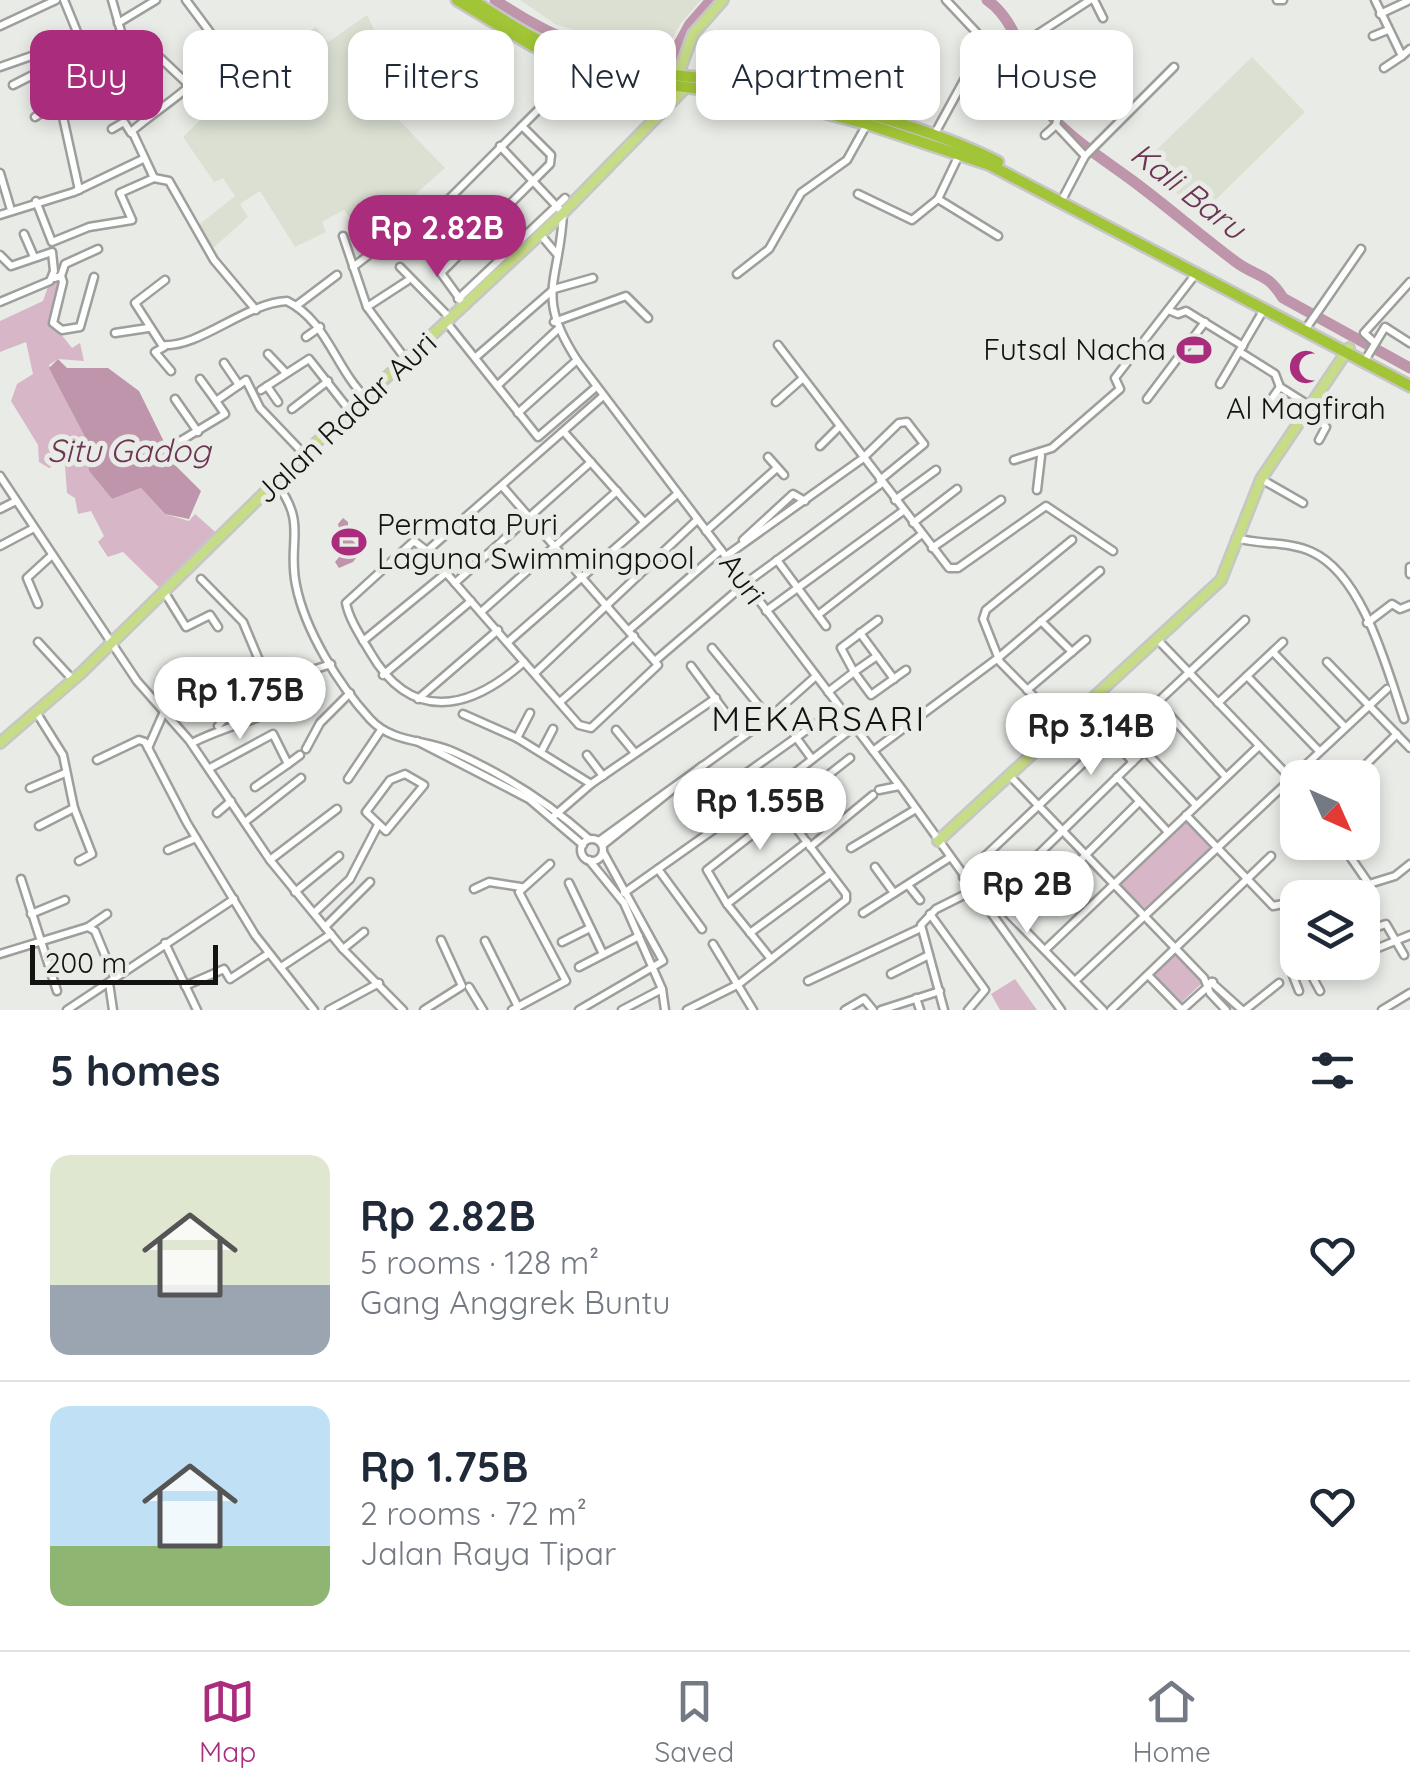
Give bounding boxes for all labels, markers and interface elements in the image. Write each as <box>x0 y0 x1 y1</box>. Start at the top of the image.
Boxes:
chip: Buy <box>30 30 163 120</box>
chip: Rent <box>183 30 328 120</box>
chip: Filters <box>348 30 514 120</box>
chip: New <box>534 30 676 120</box>
chip: Apartment <box>696 30 940 120</box>
chip: House <box>960 30 1133 120</box>
water label: Kali Baru <box>1123 133 1255 249</box>
pin: Rp 2.82B <box>334 195 540 280</box>
text: Rp 2.82B <box>370 207 504 247</box>
street label: Jalan Radar Auri <box>247 323 444 511</box>
place label: Futsal Nacha <box>983 330 1166 368</box>
sports icon: Futsal Nacha <box>1175 331 1213 369</box>
mosque icon: Al Magfirah <box>1287 348 1325 386</box>
place label: Al Magfirah <box>1226 389 1386 427</box>
water label: Situ Gadog <box>47 430 213 470</box>
place label: Permata Puri Laguna Swimmingpool <box>377 505 695 577</box>
sports icon: Permata Puri Laguna Swimmingpool <box>330 523 368 561</box>
street label: Auri <box>712 545 774 611</box>
pin: Rp 1.75B <box>137 657 343 742</box>
text: Rp 1.75B <box>176 669 304 709</box>
pin: Rp 3.14B <box>988 693 1194 778</box>
district label: MEKARSARI <box>711 696 927 740</box>
text: Rp 3.14B <box>1028 705 1154 745</box>
north arrow <box>1280 760 1380 860</box>
map controls <box>1280 760 1380 980</box>
pin: Rp 1.55B <box>657 768 863 853</box>
text: Rp 1.55B <box>695 780 825 820</box>
pin: Rp 2B <box>957 851 1097 936</box>
text: Rp 2B <box>982 863 1072 903</box>
button: layers <box>1280 880 1380 980</box>
scale bar <box>30 940 218 984</box>
text: 200 m <box>45 945 127 980</box>
icon: filters <box>1305 1043 1360 1098</box>
text: 5 homes <box>50 1044 221 1097</box>
text: Rp 2.82B <box>360 1189 536 1242</box>
icon: home <box>130 1195 250 1315</box>
icon: heart <box>1305 1228 1360 1283</box>
text: 5 rooms · 128 m² <box>360 1242 599 1282</box>
text: Gang Anggrek Buntu <box>360 1282 671 1322</box>
text: Rp 1.75B <box>360 1440 529 1493</box>
icon: home <box>130 1446 250 1566</box>
icon: heart <box>1305 1479 1360 1534</box>
text: 2 rooms · 72 m² <box>360 1493 587 1533</box>
text: Jalan Raya Tipar <box>360 1533 616 1573</box>
tab: Map <box>199 1674 256 1769</box>
tab: Saved <box>654 1674 734 1769</box>
tab: Home <box>1132 1674 1211 1769</box>

